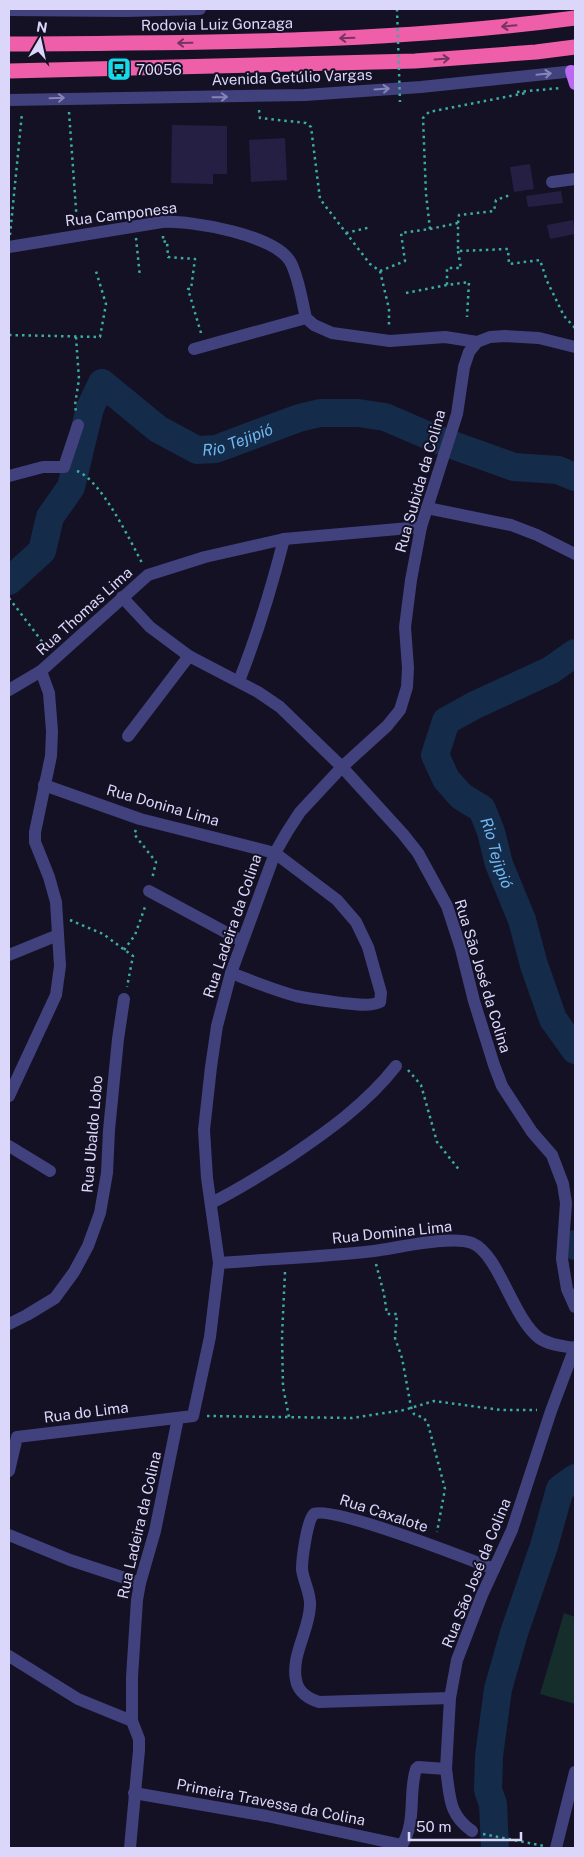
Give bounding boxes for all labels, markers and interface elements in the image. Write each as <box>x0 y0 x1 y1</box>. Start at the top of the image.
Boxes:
street label: Rodovia Luiz Gonzaga <box>141 14 293 34</box>
north arrow <box>15 15 65 65</box>
text: N <box>35 18 49 36</box>
one-way arrow <box>502 22 518 31</box>
one-way arrow <box>340 33 356 43</box>
one-way arrow <box>177 38 194 48</box>
one-way arrow <box>434 55 450 64</box>
bus stop icon: 70056 <box>106 56 132 82</box>
place label: 70056 <box>136 61 182 78</box>
street label: Avenida Getúlio Vargas <box>211 66 373 88</box>
one-way arrow <box>536 69 552 79</box>
one-way arrow <box>374 85 390 94</box>
one-way arrow <box>212 92 228 101</box>
one-way arrow <box>49 94 65 103</box>
street label: Rua Camponesa <box>64 199 178 229</box>
street label: Rua Subida da Colina <box>391 408 449 554</box>
water label: Rio Tejipió <box>202 419 276 459</box>
street label: Rua Thomas Lima <box>33 564 135 658</box>
street label: Rua Donina Lima <box>105 781 221 829</box>
water label: Rio Tejipió <box>477 814 518 891</box>
street label: Rua Ladeira da Colina <box>199 852 265 1000</box>
street label: Rua São José da Colina <box>452 897 514 1055</box>
street label: Rua Ubaldo Lobo <box>78 1075 106 1193</box>
street label: Rua Domina Lima <box>331 1217 453 1247</box>
street label: Rua do Lima <box>43 1398 129 1426</box>
street label: Rua Ladeira da Colina <box>114 1450 164 1600</box>
street label: Rua Caxalote <box>338 1491 430 1535</box>
street label: Rua São José da Colina <box>438 1496 514 1650</box>
street label: Primeira Travessa da Colina <box>175 1775 367 1829</box>
scale bar <box>409 1810 522 1842</box>
text: 50 m <box>416 1818 451 1835</box>

